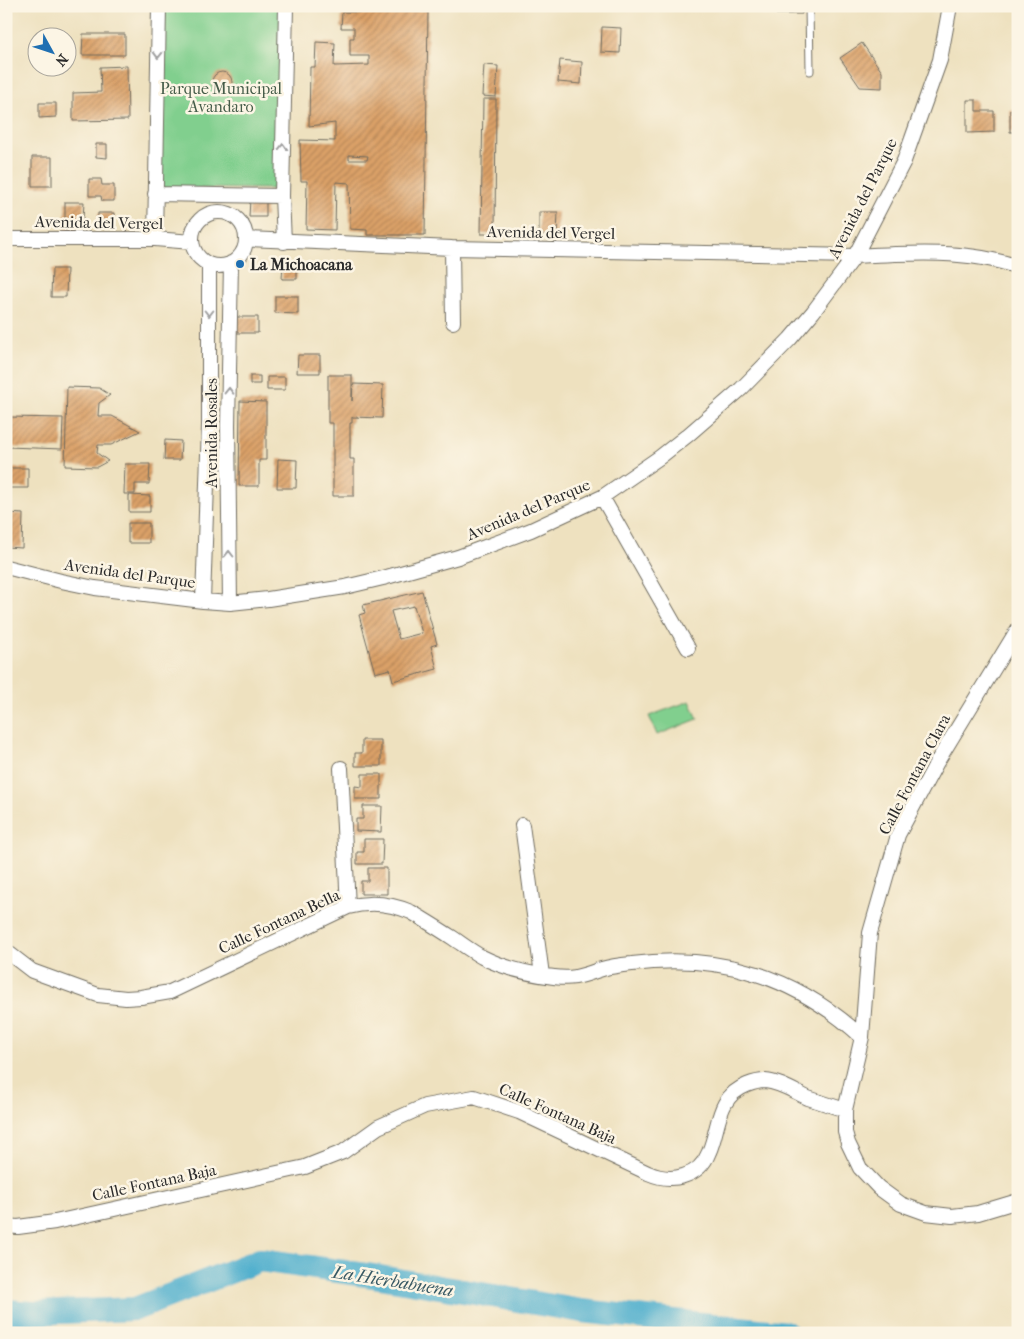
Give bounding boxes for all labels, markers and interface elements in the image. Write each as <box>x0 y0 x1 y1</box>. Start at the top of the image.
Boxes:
north arrow <box>28 28 78 78</box>
text: N <box>51 51 72 70</box>
one-way arrow <box>153 52 163 59</box>
park label: Parque Municipal Avandaro <box>160 79 283 116</box>
street label: Avenida del Parque <box>823 135 901 262</box>
one-way arrow <box>278 143 289 151</box>
street label: Avenida del Vergel <box>34 212 164 233</box>
street label: Avenida del Vergel <box>486 222 616 243</box>
place label: La Michoacana <box>250 255 353 274</box>
marker: La Michoacana <box>234 258 246 270</box>
one-way arrow <box>204 310 214 318</box>
street label: Avenida Rosales <box>202 378 221 489</box>
one-way arrow <box>224 387 234 395</box>
street label: Avenida del Parque <box>463 475 593 544</box>
one-way arrow <box>224 550 234 558</box>
street label: Avenida del Parque <box>62 555 197 592</box>
street label: Calle Fontana Clara <box>875 710 955 838</box>
street label: Calle Fontana Bella <box>216 885 343 958</box>
street label: Calle Fontana Baja <box>496 1079 620 1148</box>
street label: Calle Fontana Baja <box>90 1160 219 1205</box>
water label: La Hierbabuena <box>329 1261 455 1301</box>

